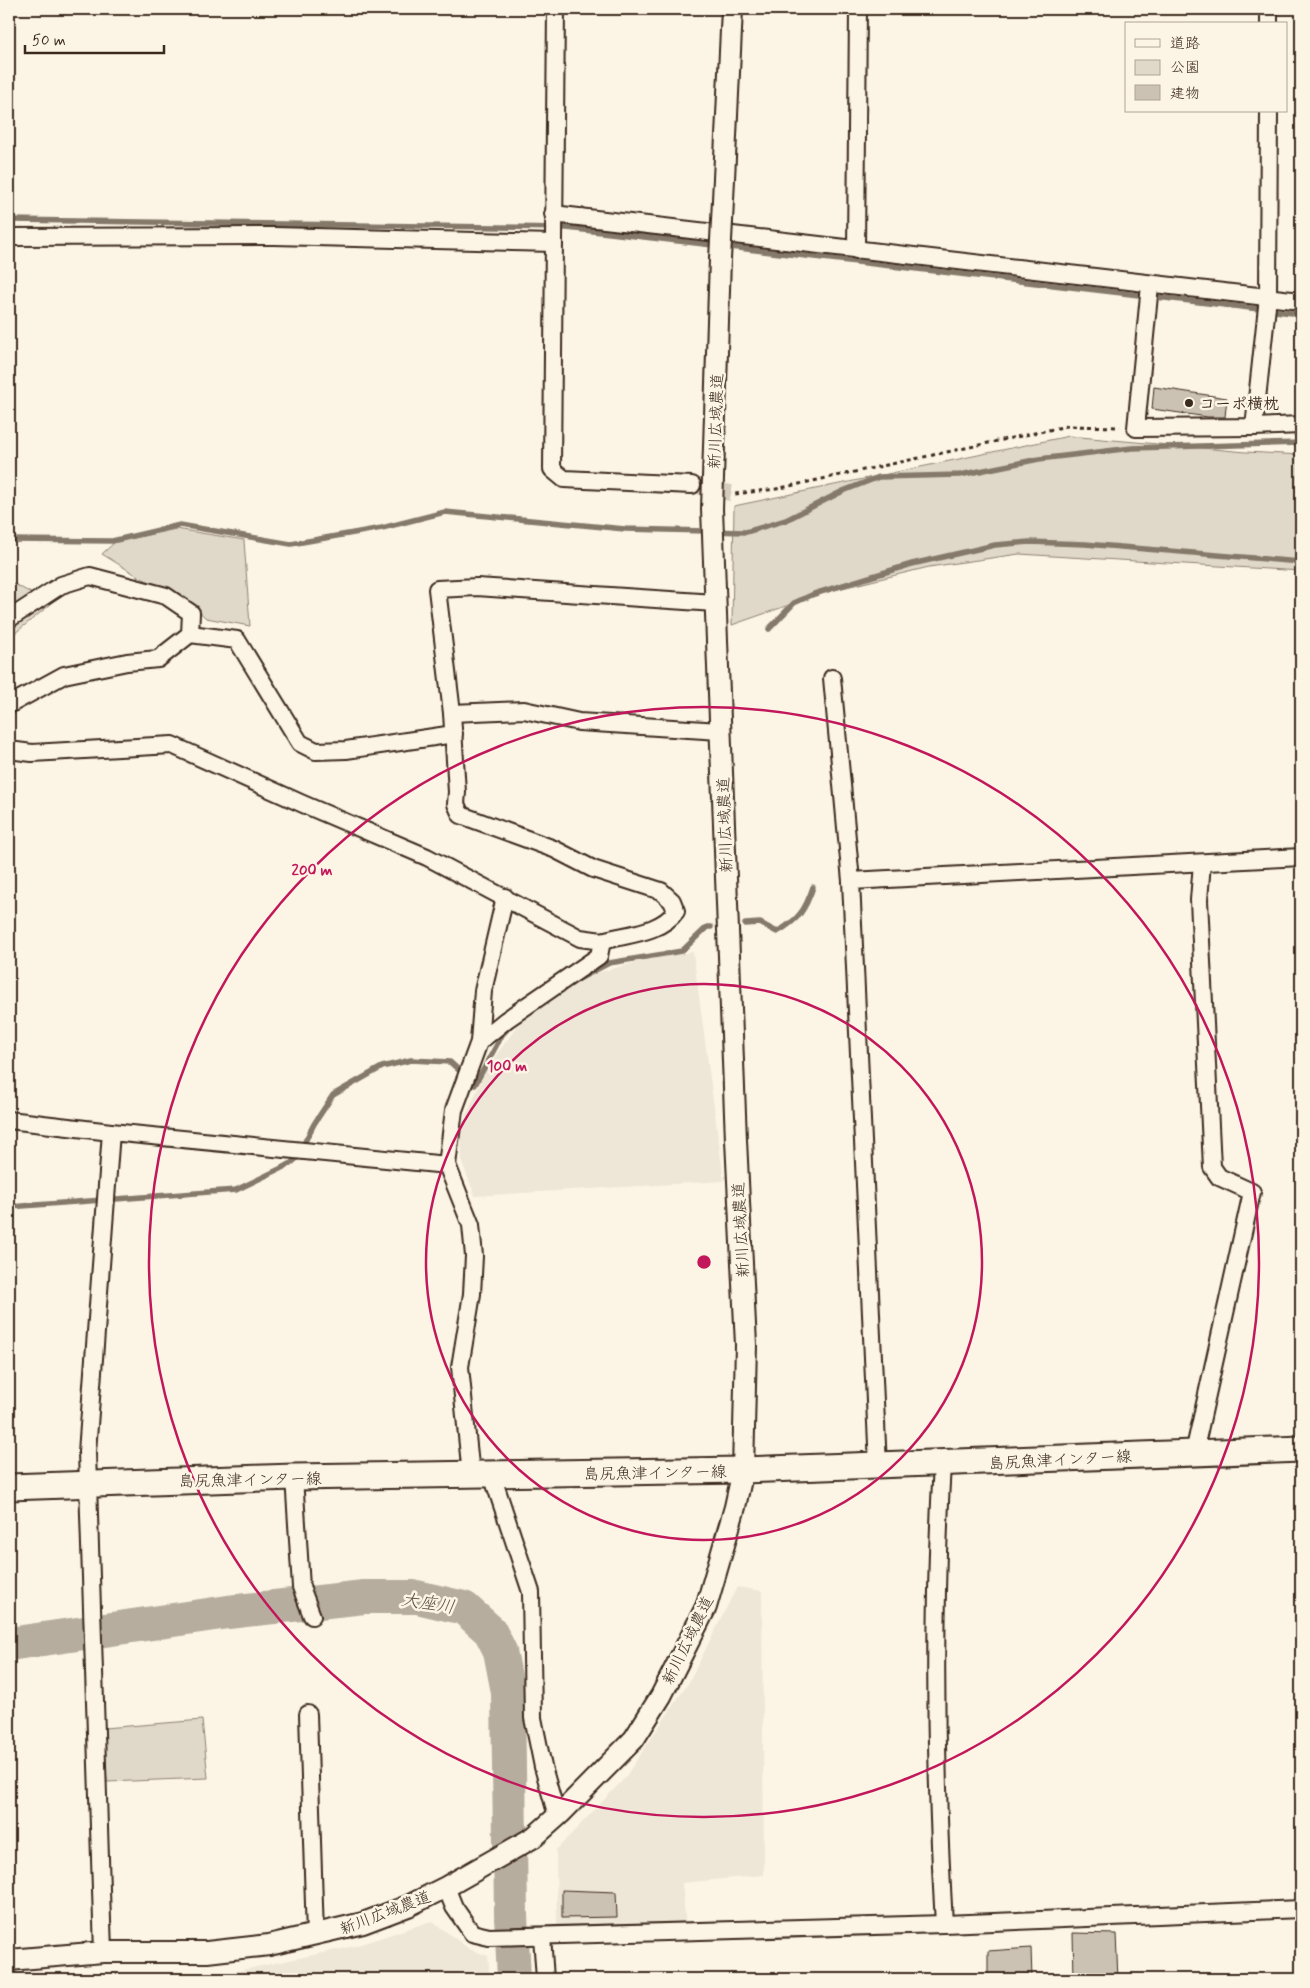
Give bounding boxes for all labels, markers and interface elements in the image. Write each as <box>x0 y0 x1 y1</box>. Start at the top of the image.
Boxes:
scale bar <box>25 22 164 54</box>
legend <box>1125 22 1288 112</box>
text: 50 m <box>32 31 66 51</box>
text: 道路 <box>1170 34 1200 54</box>
text: 公園 <box>1170 58 1200 78</box>
text: 建物 <box>1170 84 1200 104</box>
street label: 新川広域農道 <box>704 373 729 469</box>
place label: コーポ横枕 <box>1199 394 1279 415</box>
marker: コーポ横枕 <box>1183 397 1195 409</box>
street label: 新川広域農道 <box>713 777 738 873</box>
text: 200 m <box>292 861 333 881</box>
text: 100 m <box>487 1057 527 1077</box>
street label: 新川広域農道 <box>728 1181 754 1278</box>
centre of rings <box>695 1253 713 1271</box>
street label: 島尻魚津インター線 <box>988 1446 1132 1475</box>
street label: 島尻魚津インター線 <box>583 1462 727 1485</box>
street label: 島尻魚津インター線 <box>178 1469 322 1492</box>
water label: 大座川 <box>399 1588 456 1620</box>
street label: 新川広域農道 <box>658 1593 719 1688</box>
street label: 新川広域農道 <box>337 1886 434 1940</box>

